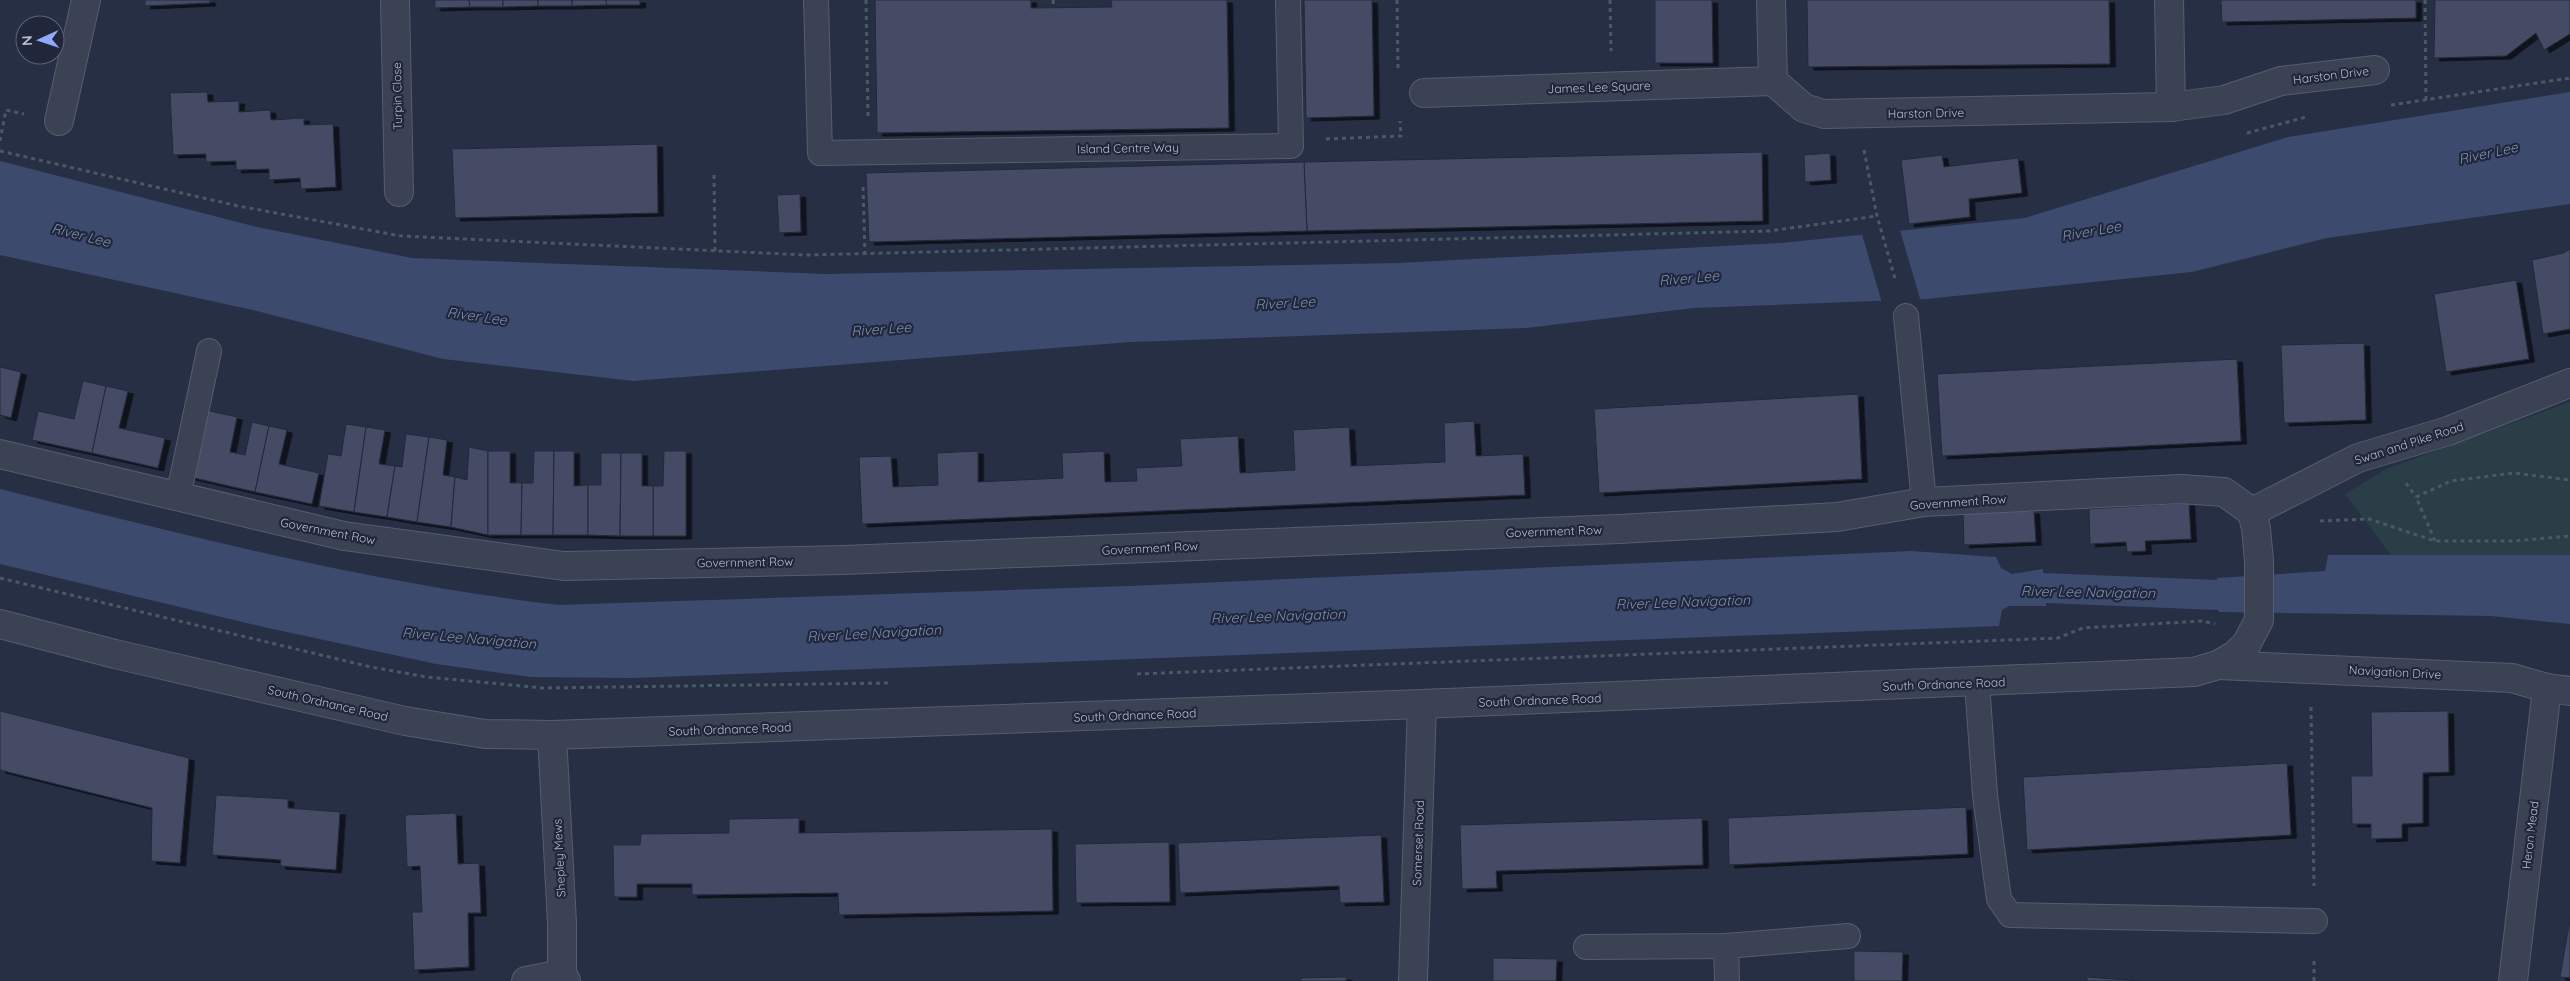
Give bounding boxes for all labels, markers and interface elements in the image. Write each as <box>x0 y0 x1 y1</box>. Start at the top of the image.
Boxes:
north arrow <box>15 15 65 65</box>
text: N <box>18 35 36 46</box>
street label: Turpin Close <box>389 62 405 130</box>
street label: Harston Drive <box>2292 63 2370 87</box>
street label: James Lee Square <box>1547 78 1651 96</box>
street label: Harston Drive <box>1888 105 1965 121</box>
water label: River Lee <box>2457 138 2520 168</box>
street label: Island Centre Way <box>1077 140 1179 156</box>
water label: River Lee <box>2060 217 2123 245</box>
water label: River Lee <box>50 219 113 251</box>
water label: River Lee <box>1658 266 1721 290</box>
water label: River Lee <box>1255 292 1317 314</box>
water label: River Lee <box>446 303 509 329</box>
water label: River Lee <box>850 318 913 340</box>
street label: Swan and Pike Road <box>2353 418 2465 468</box>
street label: Government Row <box>1909 491 2007 513</box>
street label: Government Row <box>279 514 377 548</box>
street label: Government Row <box>1506 522 1602 540</box>
street label: Government Row <box>1101 538 1199 558</box>
street label: Government Row <box>697 554 793 570</box>
water label: River Lee Navigation <box>2021 582 2156 602</box>
water label: River Lee Navigation <box>1616 591 1751 613</box>
water label: River Lee Navigation <box>1211 605 1346 627</box>
water label: River Lee Navigation <box>806 620 942 646</box>
water label: River Lee Navigation <box>401 623 538 653</box>
street label: Navigation Drive <box>2348 662 2442 682</box>
street label: South Ordnance Road <box>1882 674 2006 694</box>
street label: South Ordnance Road <box>266 682 390 724</box>
street label: South Ordnance Road <box>1478 690 1602 710</box>
street label: South Ordnance Road <box>1073 705 1197 725</box>
street label: South Ordnance Road <box>668 719 792 739</box>
street label: Somerset Road <box>1409 800 1427 886</box>
street label: Heron Mead <box>2518 800 2542 870</box>
street label: Shepley Mews <box>549 818 569 898</box>

